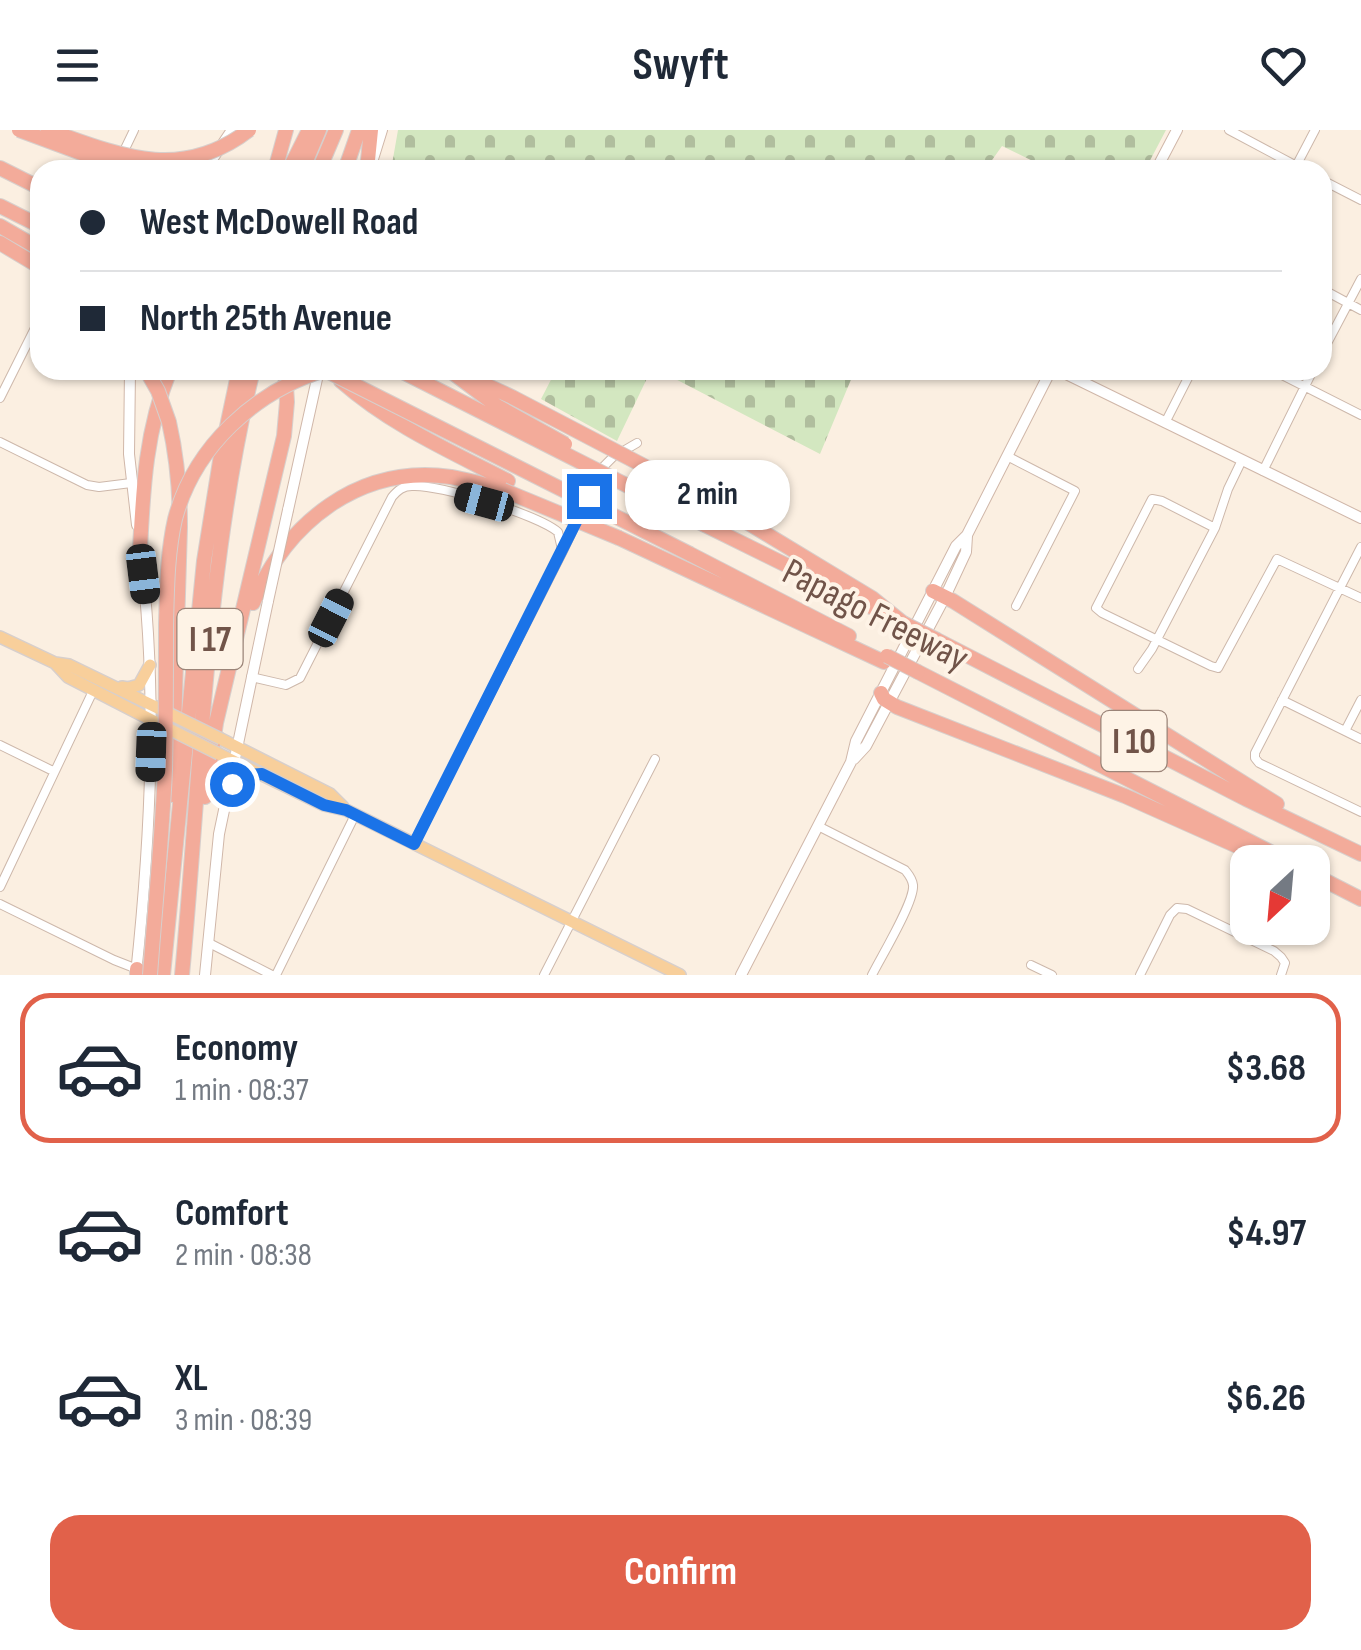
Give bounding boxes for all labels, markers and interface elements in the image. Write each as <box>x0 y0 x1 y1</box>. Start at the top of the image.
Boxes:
icon: menu <box>50 38 105 93</box>
text: Swyft <box>632 38 729 93</box>
icon: heart <box>1256 38 1311 93</box>
text: West McDowell Road <box>140 200 418 245</box>
text: North 25th Avenue <box>140 296 392 341</box>
callout: 2 min <box>624 461 789 531</box>
route end <box>567 474 612 519</box>
text: 2 min <box>677 475 738 514</box>
car <box>451 480 517 524</box>
car <box>124 542 162 606</box>
street label: Papago Freeway <box>775 549 976 681</box>
car <box>304 584 358 652</box>
road number: I 17 <box>178 609 242 669</box>
road number: I 10 <box>1102 711 1166 771</box>
car <box>135 721 167 783</box>
route start <box>210 762 255 807</box>
north arrow <box>1230 845 1330 945</box>
map controls <box>1230 845 1330 945</box>
icon: car <box>55 1023 145 1113</box>
text: Economy <box>175 1026 298 1071</box>
text: $3.68 <box>1226 1046 1306 1091</box>
text: 1 min · 08:37 <box>175 1071 309 1110</box>
icon: car <box>55 1188 145 1278</box>
text: Comfort <box>175 1191 289 1236</box>
text: $4.97 <box>1226 1211 1306 1256</box>
text: 2 min · 08:38 <box>175 1236 312 1275</box>
icon: car <box>55 1353 145 1443</box>
text: XL <box>175 1356 208 1401</box>
text: $6.26 <box>1225 1376 1306 1421</box>
text: 3 min · 08:39 <box>175 1401 312 1440</box>
button: Confirm <box>50 1515 1311 1630</box>

